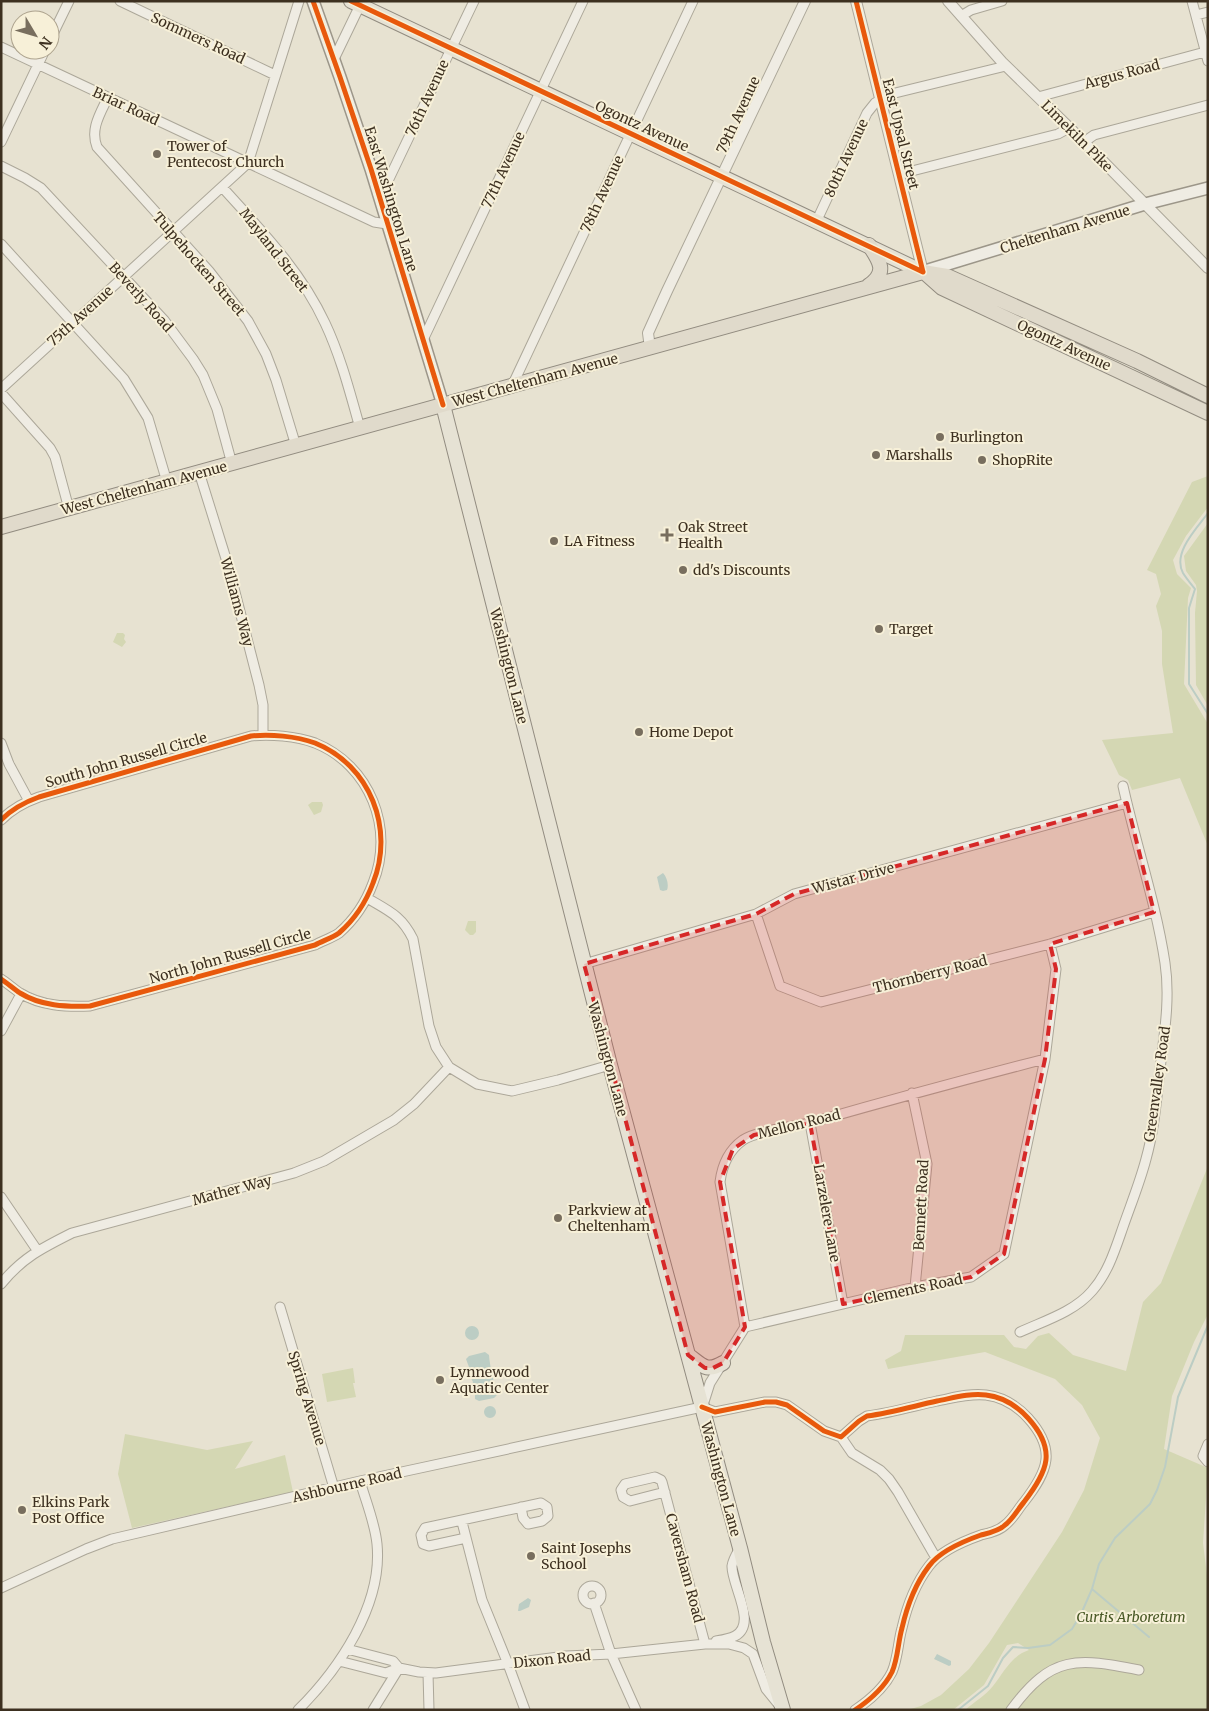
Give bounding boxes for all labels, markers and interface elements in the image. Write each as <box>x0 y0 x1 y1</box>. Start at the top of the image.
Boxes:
street label: Sommers Road <box>148 8 249 68</box>
north arrow <box>10 10 60 60</box>
text: N <box>35 33 56 53</box>
street label: Argus Road <box>1081 55 1162 93</box>
street label: 76th Avenue <box>401 57 453 139</box>
street label: 79th Avenue <box>712 73 764 157</box>
street label: East Upsal Street <box>879 77 924 192</box>
street label: Briar Road <box>90 83 163 129</box>
street label: Ogontz Avenue <box>592 96 692 156</box>
street label: Limekiln Pike <box>1037 96 1117 176</box>
street label: 80th Avenue <box>820 116 872 200</box>
street label: East Washington Lane <box>360 124 422 274</box>
street label: 77th Avenue <box>477 129 529 211</box>
place label: Tower of Pentecost Church <box>167 137 284 171</box>
marker: Tower of Pentecost Church <box>151 148 163 160</box>
street label: 78th Avenue <box>576 153 628 235</box>
street label: Cheltenham Avenue <box>998 201 1132 257</box>
street label: Mayland Street <box>236 204 313 296</box>
street label: Tulpehocken Street <box>149 208 249 320</box>
street label: Beverly Road <box>105 258 177 336</box>
street label: 75th Avenue <box>43 282 117 350</box>
street label: Ogontz Avenue <box>1014 315 1114 375</box>
street label: West Cheltenham Avenue <box>449 349 620 411</box>
place label: Burlington <box>950 428 1023 446</box>
marker: Burlington <box>934 431 946 443</box>
place label: Marshalls <box>886 446 953 464</box>
marker: Marshalls <box>870 449 882 461</box>
place label: ShopRite <box>992 451 1053 469</box>
marker: ShopRite <box>976 454 988 466</box>
street label: West Cheltenham Avenue <box>58 457 229 519</box>
place label: Oak Street Health <box>678 518 748 552</box>
marker: Oak Street Health <box>660 528 674 542</box>
place label: LA Fitness <box>564 532 635 550</box>
marker: LA Fitness <box>548 535 560 547</box>
street label: Williams Way <box>216 554 258 650</box>
place label: dd's Discounts <box>693 561 790 579</box>
marker: dd's Discounts <box>677 564 689 576</box>
street label: Washington Lane <box>486 605 532 726</box>
place label: Target <box>889 620 934 638</box>
marker: Target <box>873 623 885 635</box>
place label: Home Depot <box>649 723 734 741</box>
marker: Home Depot <box>633 726 645 738</box>
street label: South John Russell Circle <box>43 728 209 792</box>
street label: Wistar Drive <box>809 858 896 898</box>
street label: North John Russell Circle <box>147 924 313 988</box>
street label: Thornberry Road <box>871 951 989 997</box>
street label: Washington Lane <box>584 999 632 1118</box>
street label: Greenvalley Road <box>1140 1024 1174 1143</box>
street label: Mellon Road <box>756 1105 843 1143</box>
street label: Bennett Road <box>910 1158 932 1251</box>
street label: Larzelere Lane <box>810 1163 844 1263</box>
street label: Mather Way <box>190 1171 275 1209</box>
place label: Parkview at Cheltenham <box>568 1201 650 1235</box>
marker: Parkview at Cheltenham <box>552 1212 564 1224</box>
street label: Clements Road <box>862 1270 965 1308</box>
street label: Spring Avenue <box>284 1349 330 1447</box>
place label: Lynnewood Aquatic Center <box>449 1363 549 1397</box>
marker: Lynnewood Aquatic Center <box>434 1374 446 1386</box>
street label: Washington Lane <box>697 1419 745 1538</box>
street label: Ashbourne Road <box>290 1464 404 1507</box>
place label: Elkins Park Post Office <box>32 1493 110 1527</box>
marker: Elkins Park Post Office <box>16 1504 28 1516</box>
street label: Caversham Road <box>662 1511 708 1625</box>
place label: Saint Josephs School <box>541 1539 631 1573</box>
marker: Saint Josephs School <box>525 1550 537 1562</box>
park label: Curtis Arboretum <box>1076 1608 1186 1626</box>
street label: Dixon Road <box>512 1646 592 1672</box>

